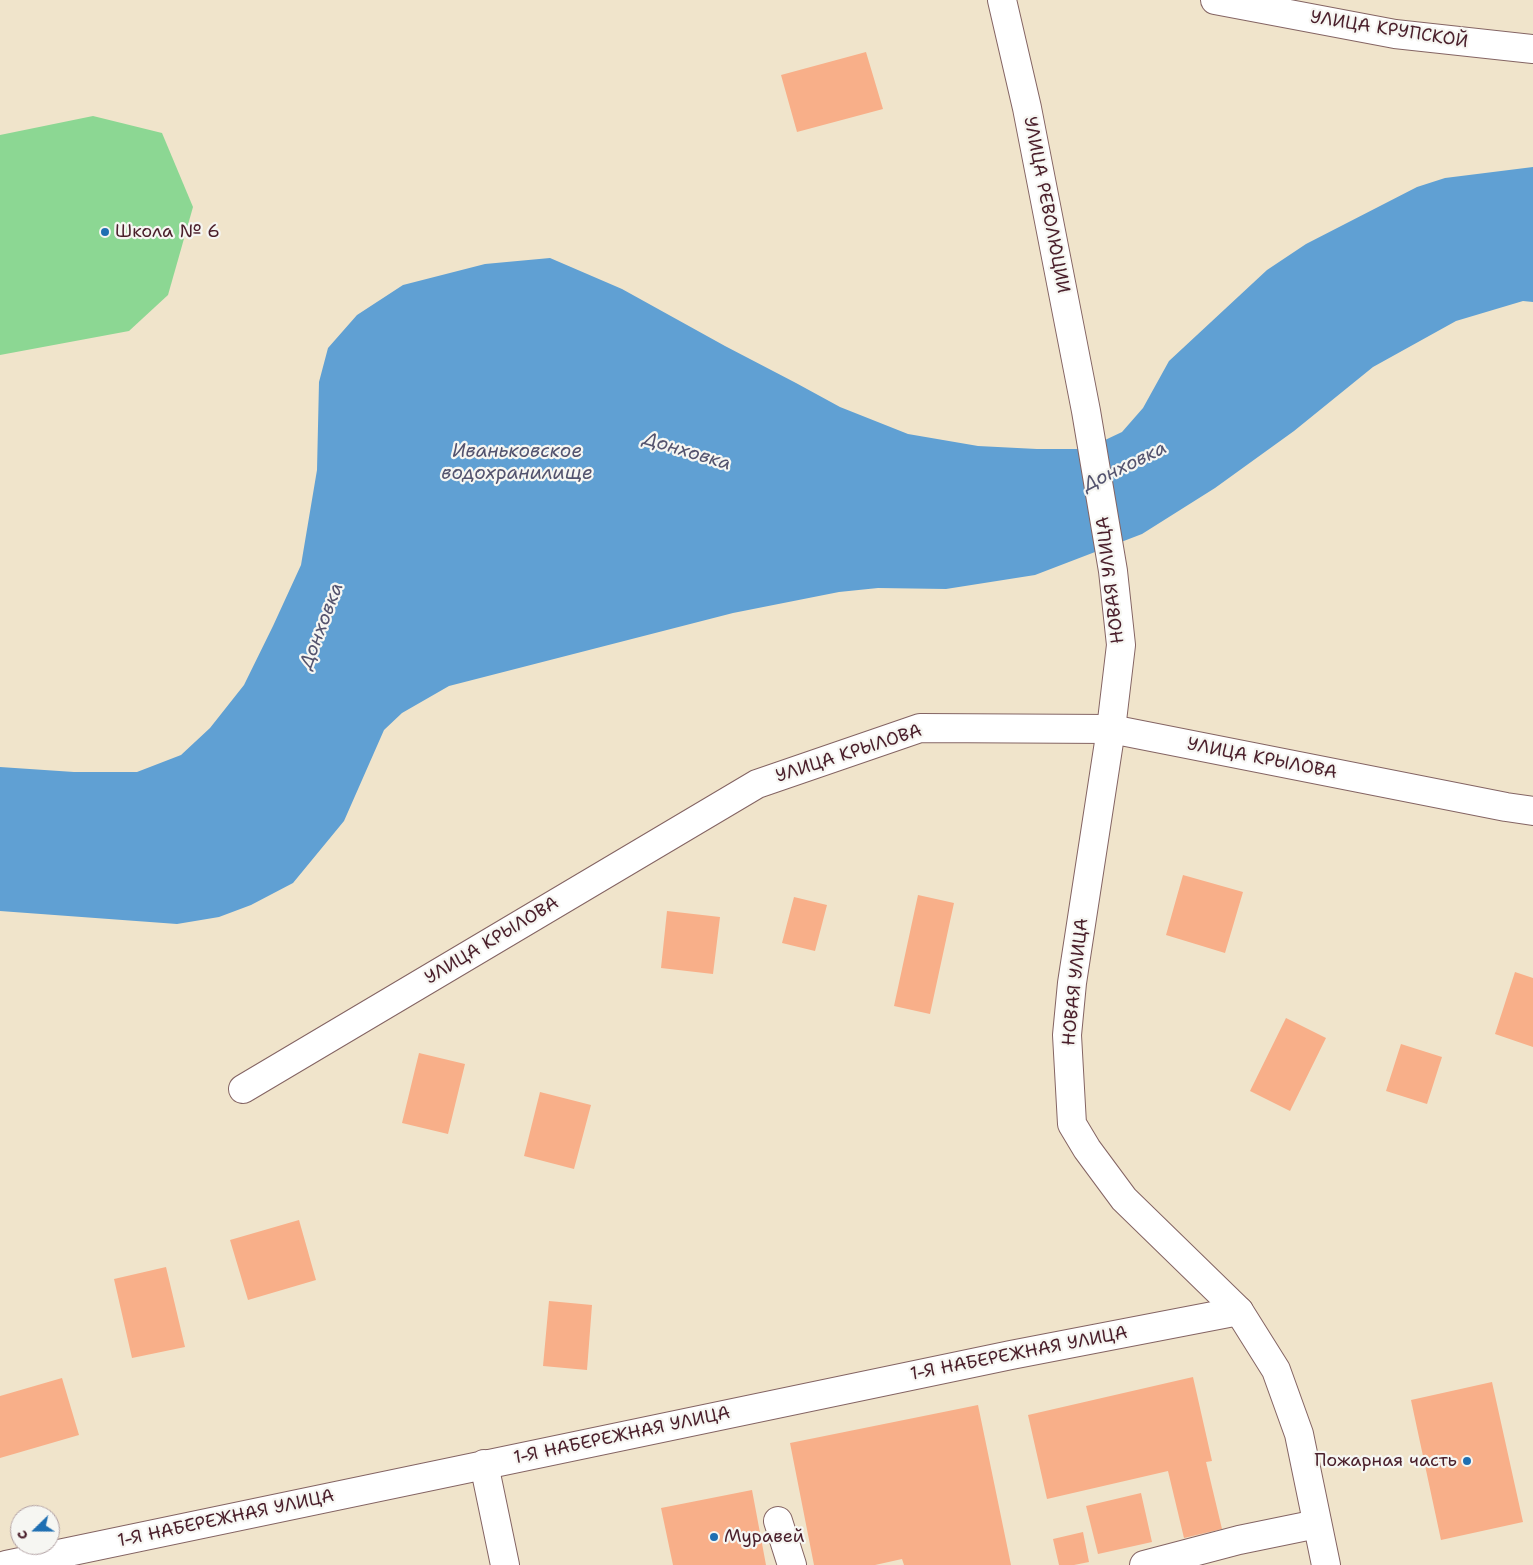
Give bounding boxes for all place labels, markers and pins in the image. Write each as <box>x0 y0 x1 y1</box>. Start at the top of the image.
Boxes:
place label: Школа № 6 <box>115 221 220 243</box>
marker: Школа № 6 <box>99 226 111 238</box>
place label: Пожарная часть <box>1314 1450 1457 1472</box>
marker: Пожарная часть <box>1461 1455 1473 1467</box>
place label: Муравей <box>724 1526 804 1548</box>
marker: Муравей <box>708 1531 720 1543</box>

